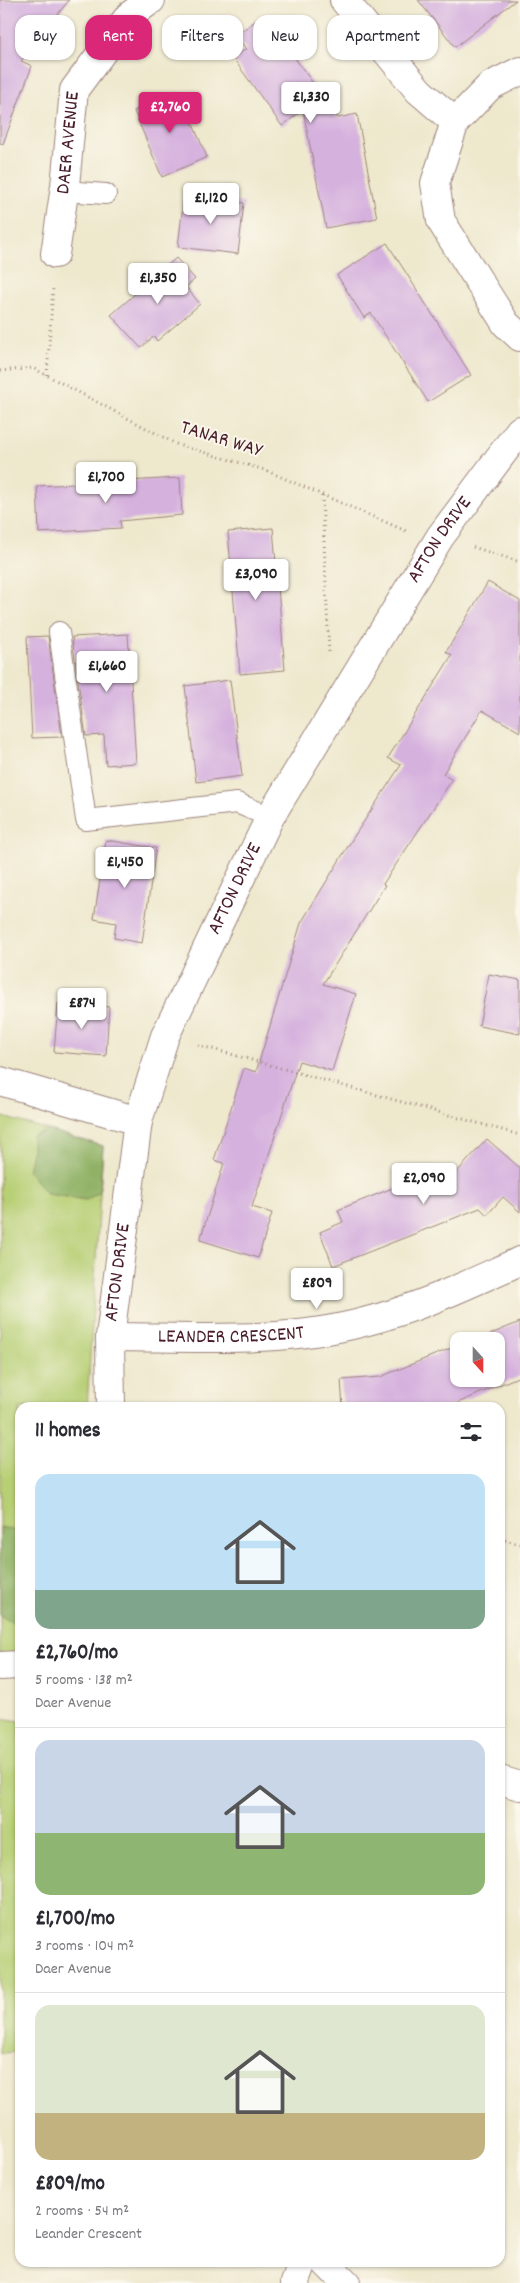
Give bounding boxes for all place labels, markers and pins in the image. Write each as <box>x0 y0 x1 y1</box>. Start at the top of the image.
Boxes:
pin: £1,330 <box>270 82 352 124</box>
pin: £2,760 <box>129 92 211 134</box>
pin: £1,120 <box>170 182 252 225</box>
pin: £1,350 <box>117 262 199 305</box>
pin: £1,700 <box>65 462 147 504</box>
pin: £3,090 <box>215 558 297 601</box>
pin: £1,660 <box>66 650 148 693</box>
pin: £1,450 <box>84 846 166 889</box>
pin: £874 <box>52 988 112 1030</box>
pin: £2,090 <box>383 1162 465 1205</box>
pin: £809 <box>287 1268 347 1310</box>

